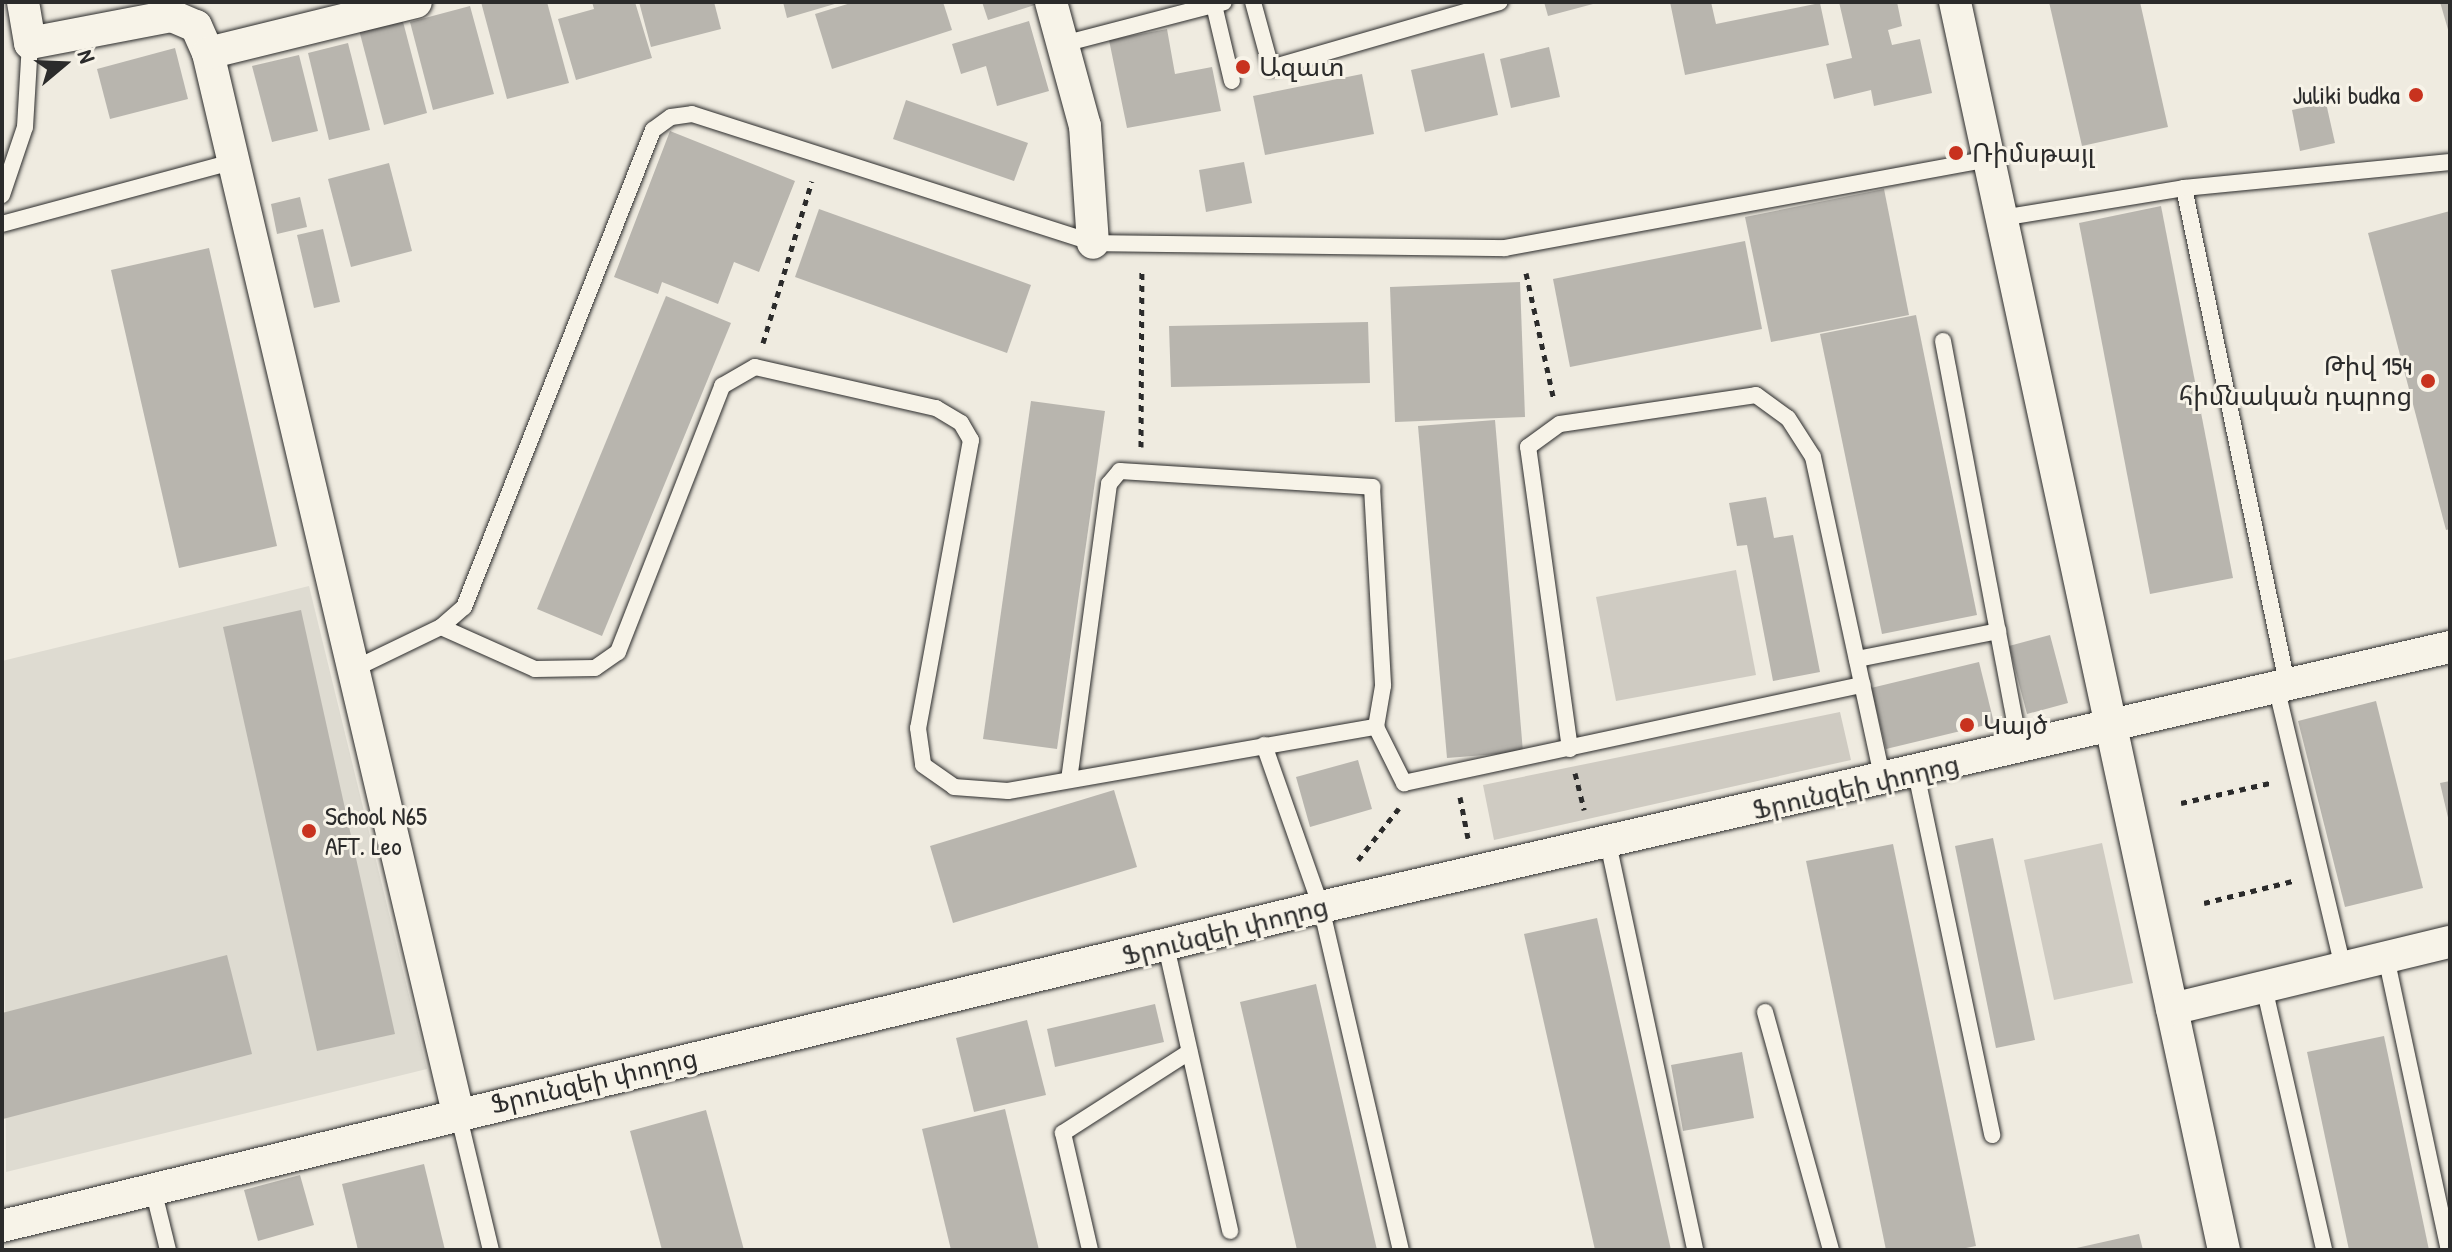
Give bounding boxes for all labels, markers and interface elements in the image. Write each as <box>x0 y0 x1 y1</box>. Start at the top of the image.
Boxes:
north arrow <box>24 24 104 104</box>
text: N <box>71 46 103 67</box>
place label: Ազատ <box>1259 51 1344 83</box>
marker: Ազատ <box>1234 58 1252 76</box>
place label: Juliki budka <box>2292 79 2400 111</box>
marker: Juliki budka <box>2407 86 2425 104</box>
place label: Ռիմսթայլ <box>1972 137 2095 169</box>
marker: Ռիմսթայլ <box>1947 144 1965 162</box>
place label: Թիվ 154 հիմնական դպրոց <box>2179 350 2412 412</box>
marker: Թիվ 154 հիմնական դպրոց <box>2419 372 2437 390</box>
place label: Կայծ <box>1983 709 2048 741</box>
marker: Կայծ <box>1958 716 1976 734</box>
street label: Ֆրունզեի փողոց <box>1750 748 1962 826</box>
place label: School N65 AFT. Leo <box>325 800 427 862</box>
marker: School N65 AFT. Leo <box>300 822 318 840</box>
street label: Ֆրունզեի փողոց <box>1119 890 1331 972</box>
street label: Ֆրունզեի փողոց <box>488 1042 700 1120</box>

